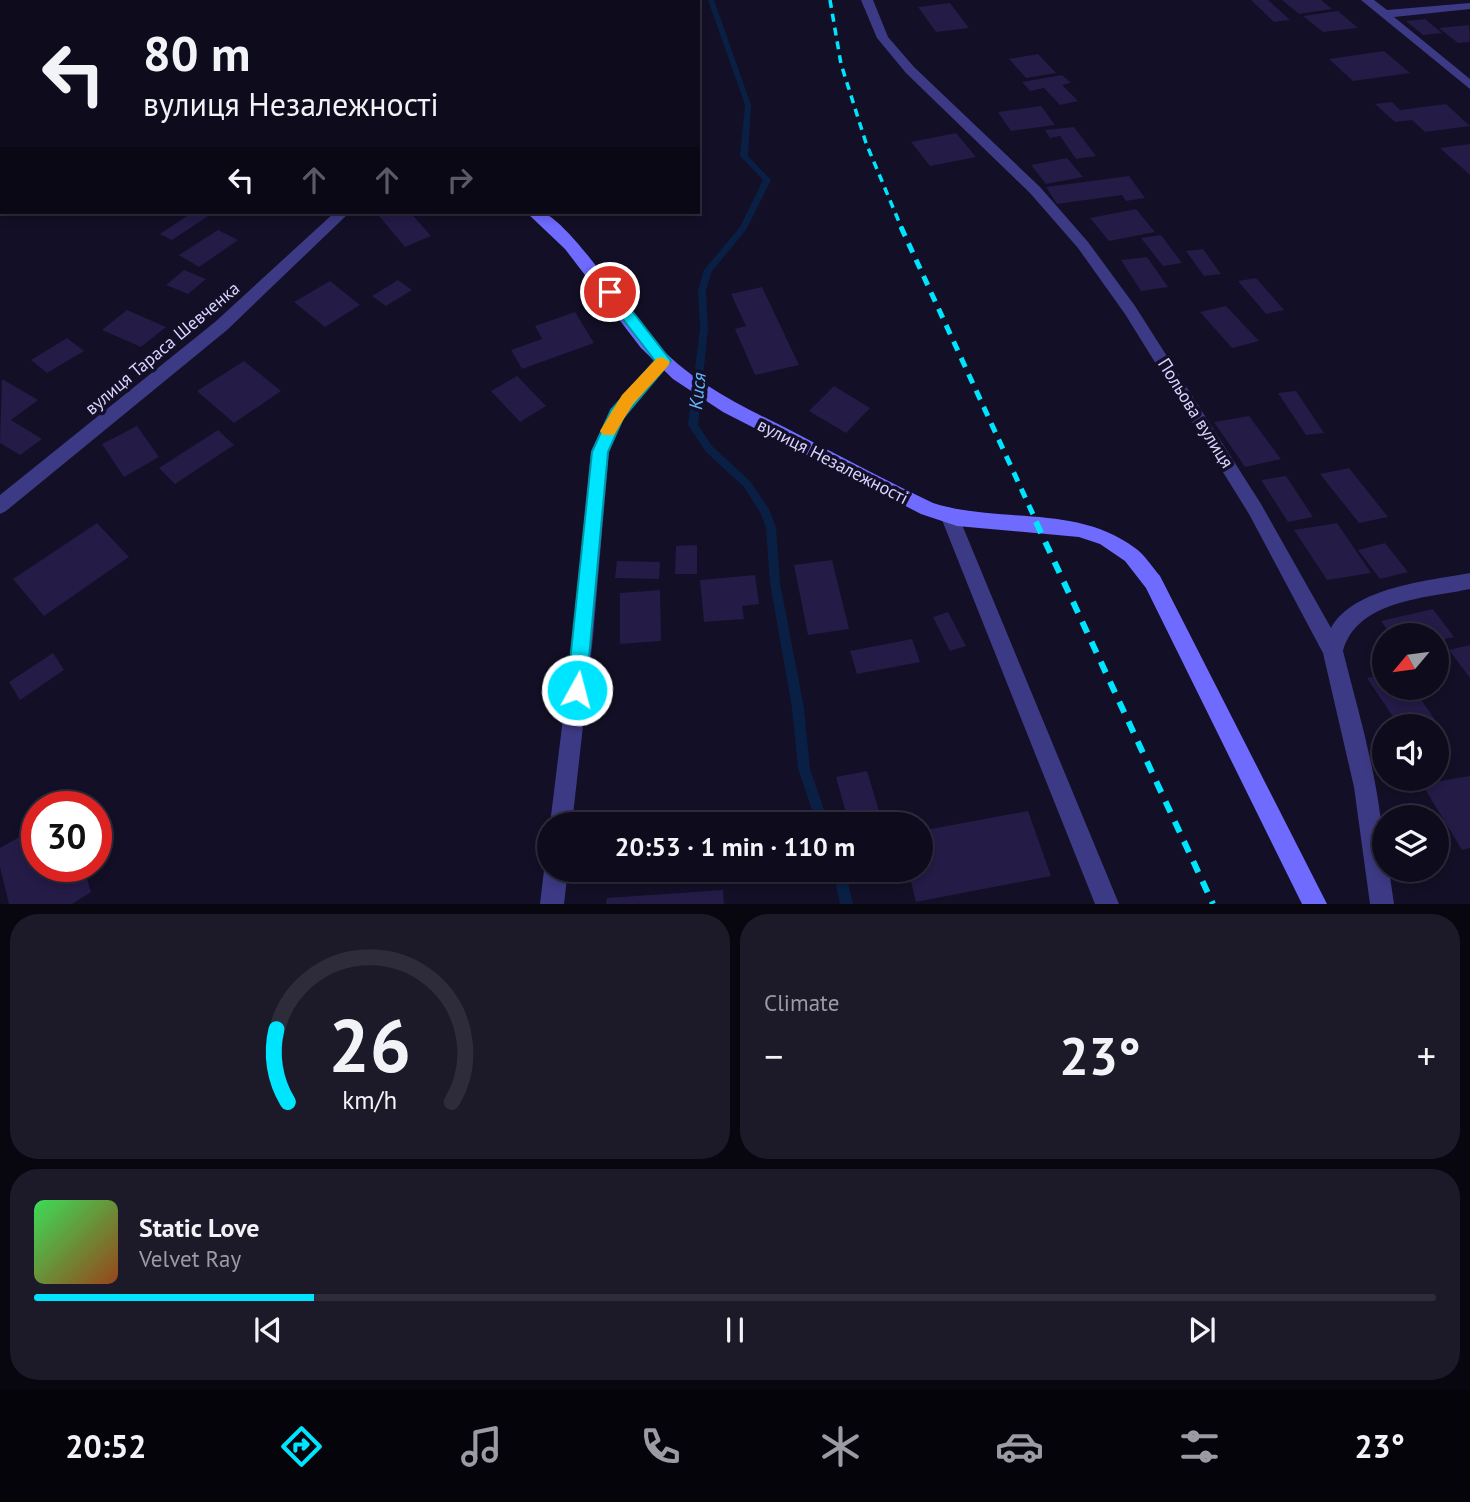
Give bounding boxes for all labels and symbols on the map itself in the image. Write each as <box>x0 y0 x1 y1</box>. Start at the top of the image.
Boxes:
pin <box>580 262 640 322</box>
street label: вулиця Тараса Шевченка <box>80 276 244 420</box>
street label: Польова вулиця <box>1153 354 1239 472</box>
water label: Кися <box>683 371 711 411</box>
street label: вулиця Незалежності <box>754 413 912 509</box>
north arrow <box>1372 623 1449 700</box>
position arrow <box>540 653 614 727</box>
speed limit sign: 30 <box>21 791 112 882</box>

